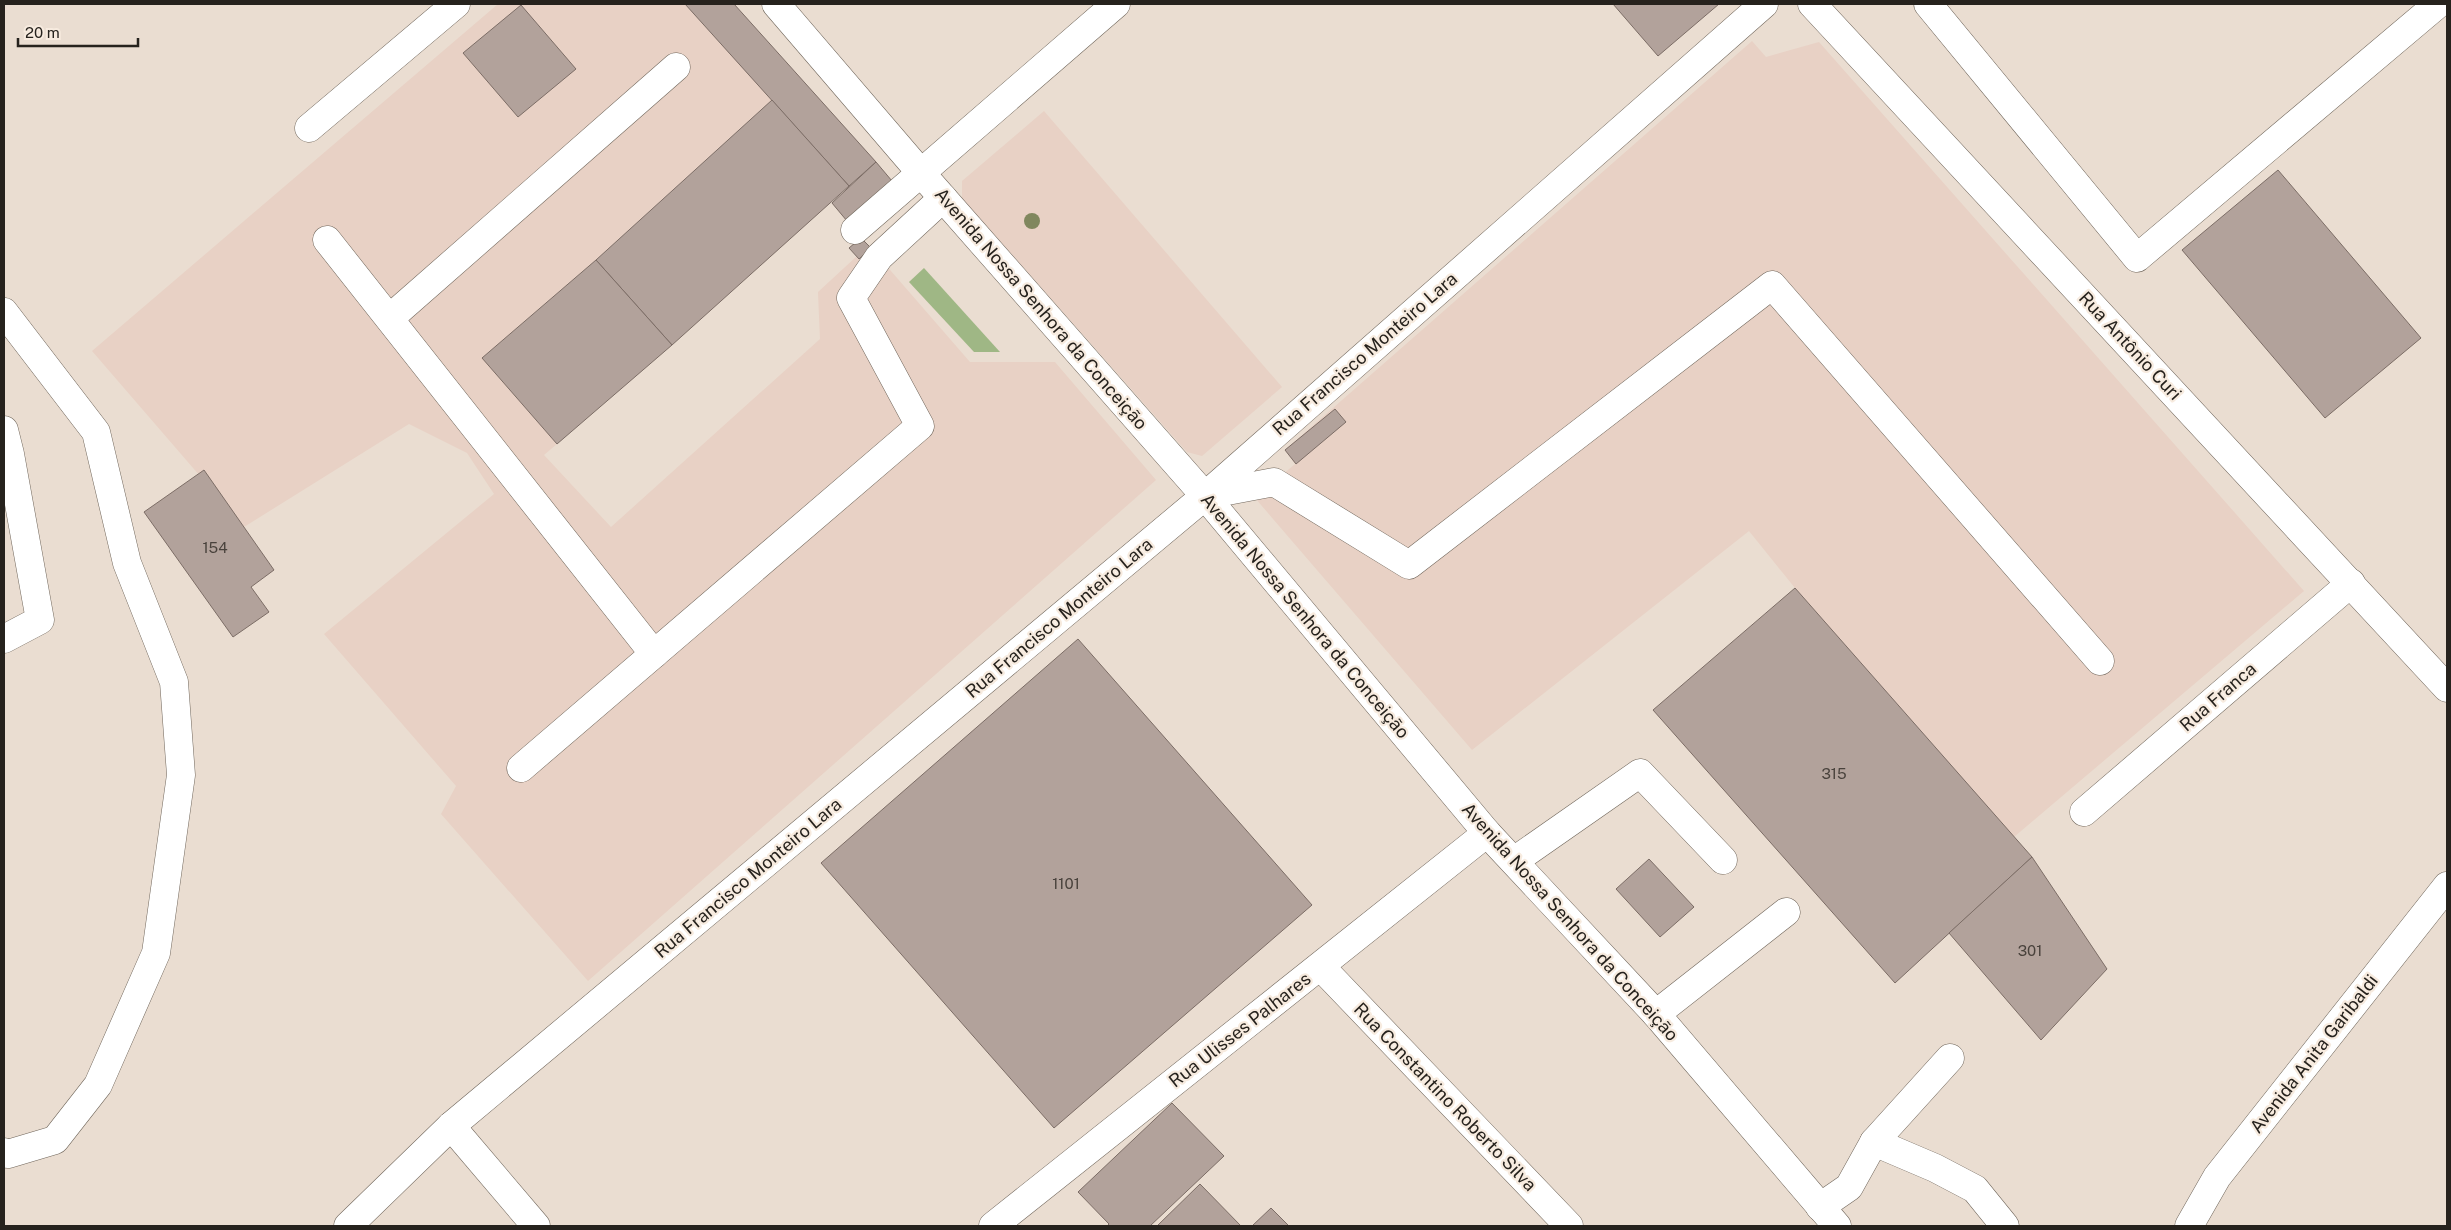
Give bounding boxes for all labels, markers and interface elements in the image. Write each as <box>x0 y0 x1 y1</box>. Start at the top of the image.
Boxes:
scale bar <box>18 15 138 47</box>
text: 20 m <box>25 24 60 41</box>
street label: Avenida Nossa Senhora da Conceição <box>931 184 1152 434</box>
street label: Rua Francisco Monteiro Lara <box>1268 268 1461 439</box>
street label: Rua Antônio Curi <box>2075 287 2186 404</box>
street label: Avenida Nossa Senhora da Conceição <box>1197 489 1414 742</box>
street label: Rua Francisco Monteiro Lara <box>961 533 1156 702</box>
house number: 154 <box>202 539 228 556</box>
street label: Rua Franca <box>2175 658 2260 735</box>
house number: 315 <box>1821 765 1847 782</box>
street label: Rua Francisco Monteiro Lara <box>650 793 845 962</box>
street label: Avenida Nossa Senhora da Conceição <box>1458 798 1683 1045</box>
house number: 1101 <box>1052 875 1080 892</box>
house number: 301 <box>2018 942 2042 959</box>
street label: Rua Ulisses Palhares <box>1165 968 1315 1091</box>
street label: Avenida Anita Garibaldi <box>2245 970 2382 1137</box>
street label: Rua Constantino Roberto Silva <box>1350 998 1541 1195</box>

